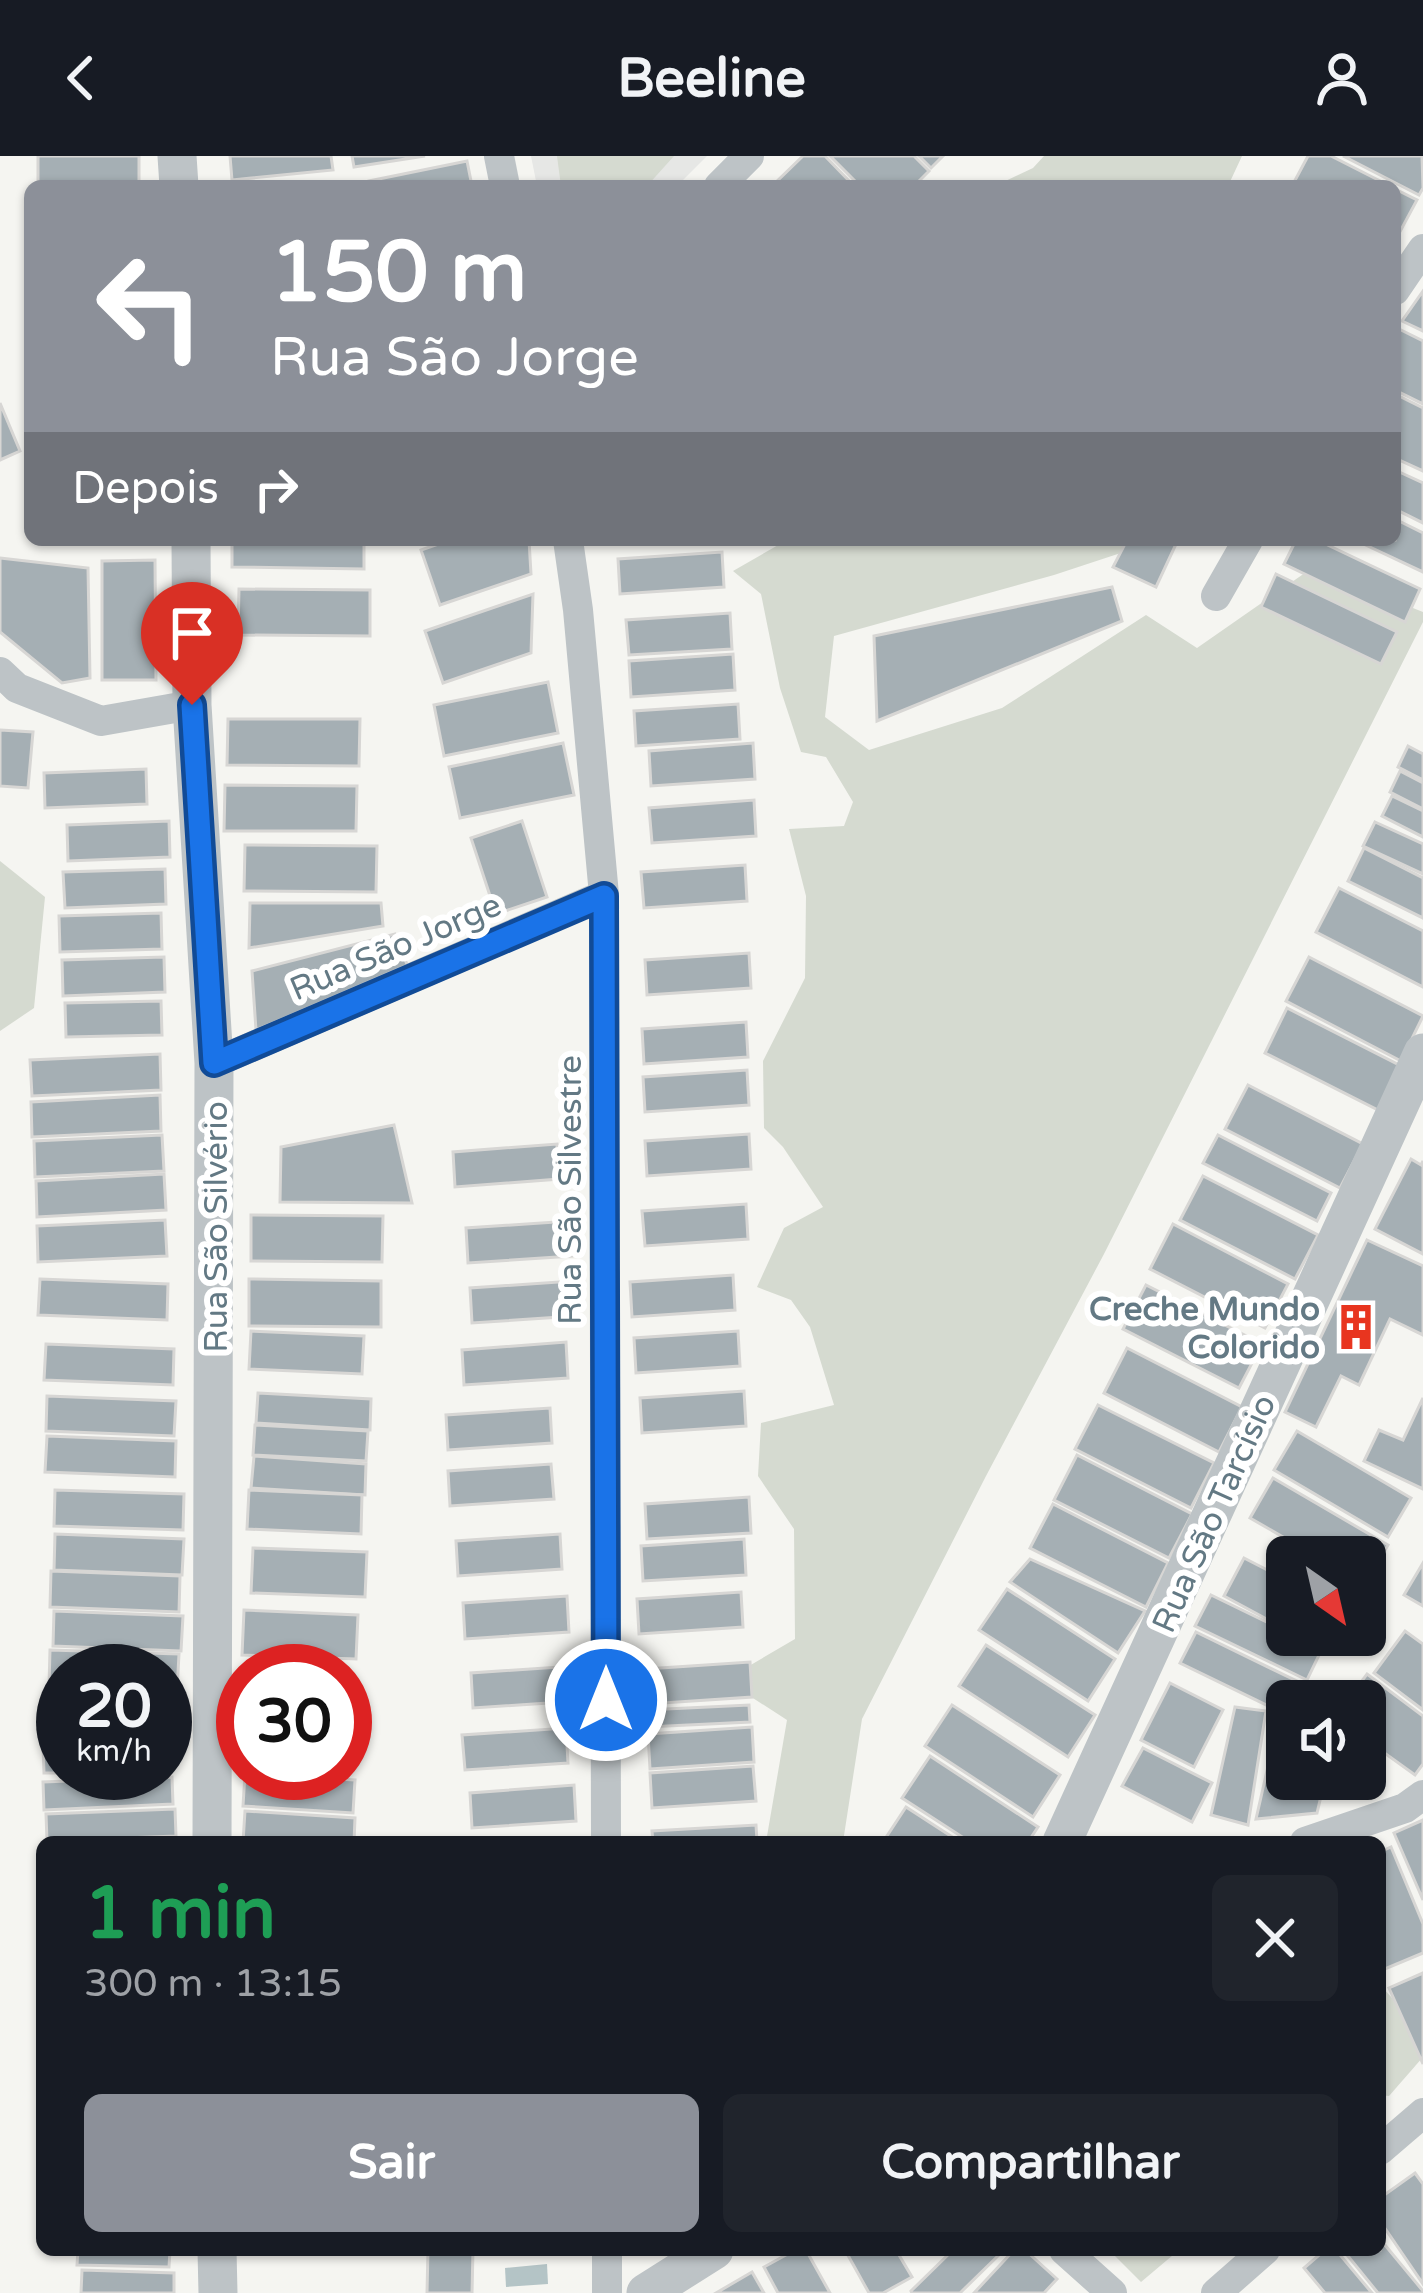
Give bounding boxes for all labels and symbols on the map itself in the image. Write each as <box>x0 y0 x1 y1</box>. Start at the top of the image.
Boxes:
pin <box>141 582 243 705</box>
street label: Rua São Jorge <box>284 885 507 1009</box>
street label: Rua São Silvestre <box>551 1055 590 1325</box>
street label: Rua São Silvério <box>197 1101 236 1353</box>
place label: Creche Mundo Colorido <box>1089 1290 1320 1367</box>
building icon: Creche Mundo Colorido <box>1331 1302 1381 1352</box>
street label: Rua São Tarcísio <box>1144 1389 1284 1639</box>
north arrow <box>1266 1536 1386 1656</box>
position arrow <box>543 1637 669 1763</box>
speed limit sign: 30 <box>216 1644 372 1800</box>

